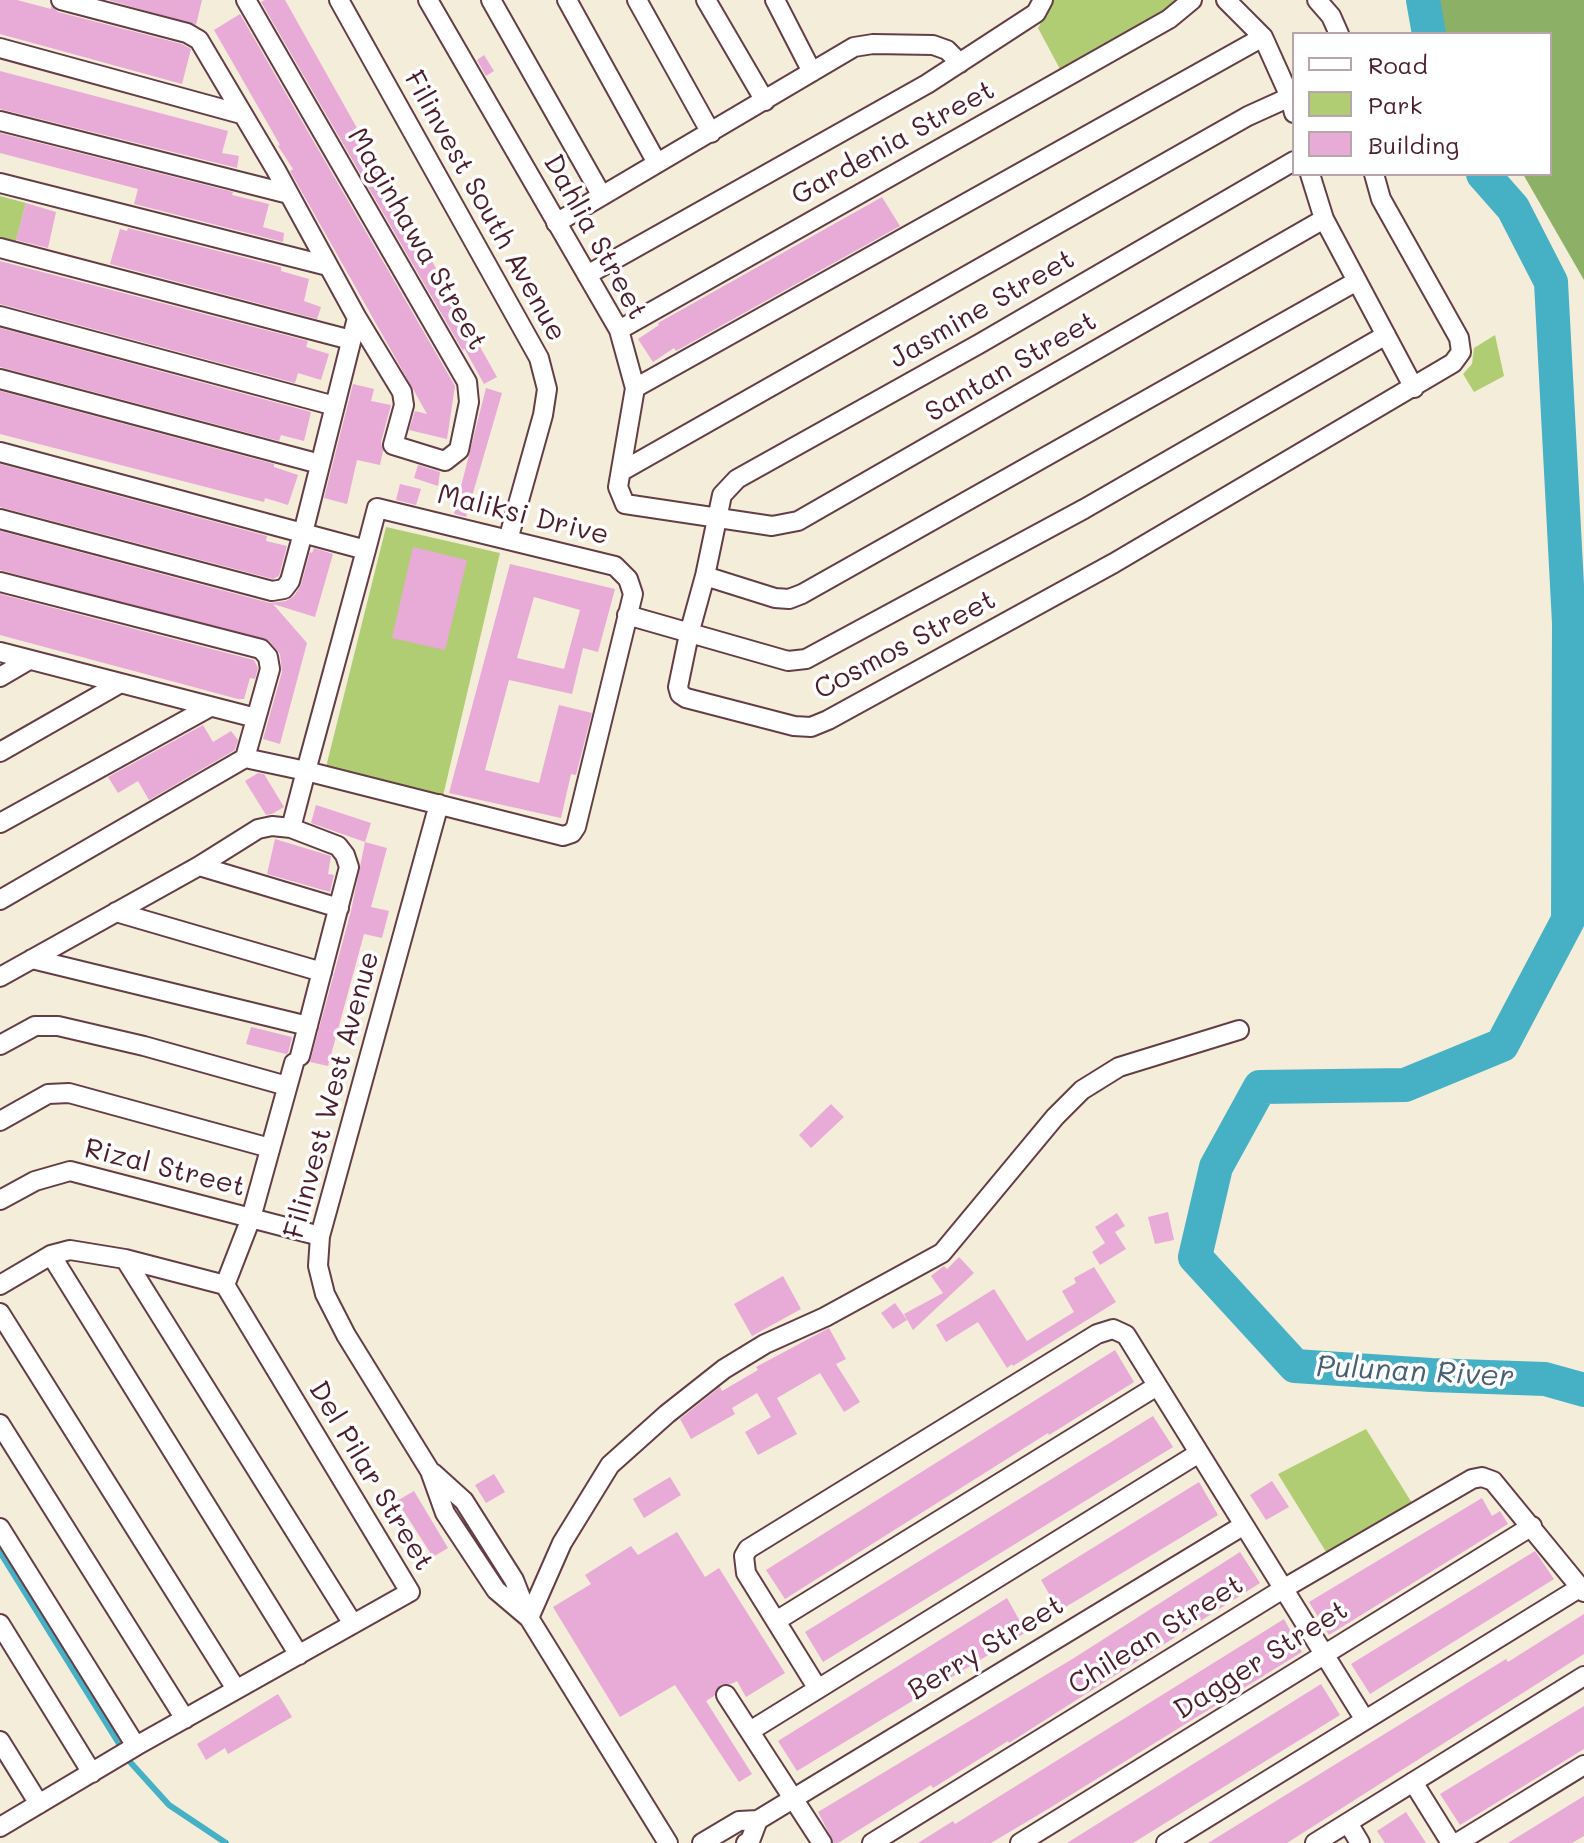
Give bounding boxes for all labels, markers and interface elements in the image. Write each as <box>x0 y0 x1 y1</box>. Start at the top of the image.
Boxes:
legend <box>1292 32 1552 176</box>
text: Road <box>1368 49 1428 80</box>
street label: Filinvest South Avenue <box>397 65 573 347</box>
street label: Gardenia Street <box>786 73 1000 213</box>
text: Park <box>1368 89 1422 120</box>
street label: Maginhawa Street <box>340 122 494 356</box>
text: Building <box>1368 129 1459 160</box>
street label: Dahlia Street <box>536 149 654 325</box>
street label: Jasmine Street <box>883 242 1081 376</box>
street label: Santan Street <box>919 304 1103 430</box>
street label: Maliksi Drive <box>434 477 612 553</box>
street label: Cosmos Street <box>808 583 1002 707</box>
street label: Filinvest West Avenue <box>277 948 387 1242</box>
street label: Rizal Street <box>81 1132 249 1204</box>
water label: Pulunan River <box>1315 1349 1515 1395</box>
street label: Del Pilar Street <box>301 1375 441 1577</box>
street label: Chilean Street <box>1062 1568 1250 1702</box>
street label: Berry Street <box>902 1588 1070 1708</box>
street label: Dagger Street <box>1168 1593 1354 1727</box>

